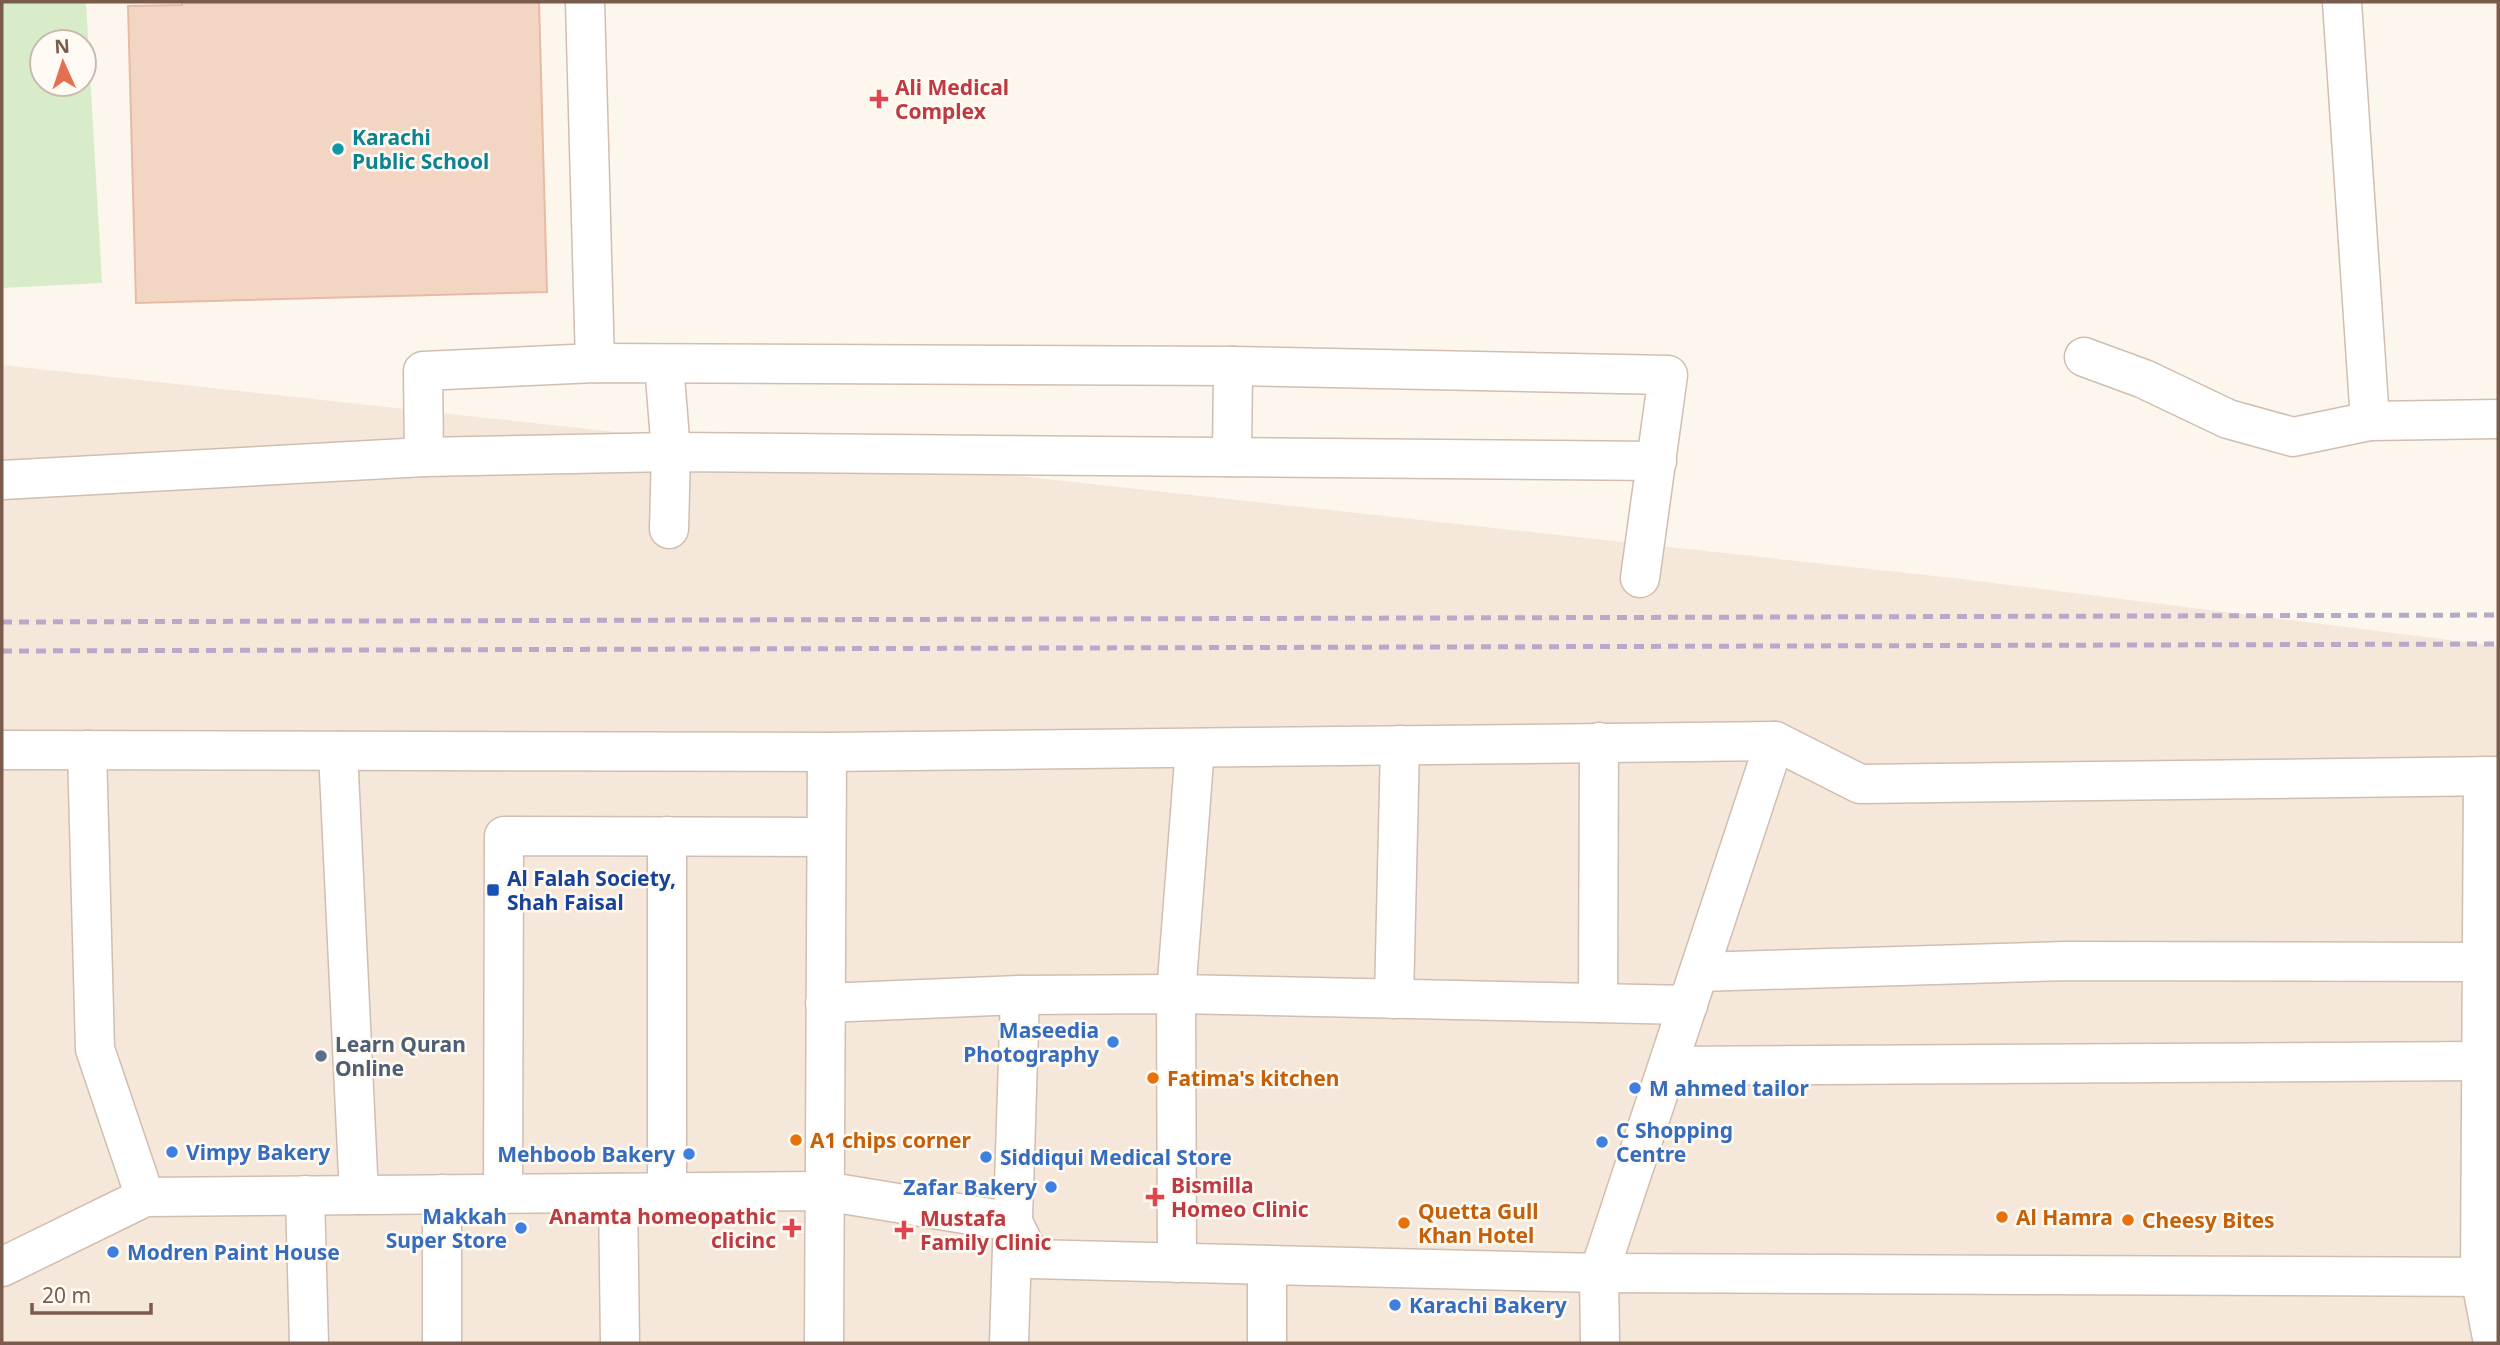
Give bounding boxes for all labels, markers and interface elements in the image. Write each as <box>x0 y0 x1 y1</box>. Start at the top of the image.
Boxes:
north arrow <box>28 28 98 98</box>
text: N <box>54 33 71 59</box>
place label: Ali Medical Complex <box>895 73 1009 125</box>
marker: Ali Medical Complex <box>869 89 889 109</box>
place label: Karachi Public School <box>352 123 489 175</box>
marker: Karachi Public School <box>330 141 346 157</box>
place label: Al Falah Society, Shah Faisal <box>507 864 676 916</box>
marker: Al Falah Society, Shah Faisal <box>485 882 501 898</box>
place label: Maseedia Photography <box>963 1016 1099 1068</box>
place label: Learn Quran Online <box>335 1030 466 1082</box>
marker: Maseedia Photography <box>1105 1034 1121 1050</box>
marker: Learn Quran Online <box>313 1048 329 1064</box>
place label: Fatima's kitchen <box>1167 1064 1339 1092</box>
marker: Fatima's kitchen <box>1145 1070 1161 1086</box>
place label: M ahmed tailor <box>1649 1074 1810 1102</box>
marker: M ahmed tailor <box>1627 1080 1643 1096</box>
place label: C Shopping Centre <box>1616 1116 1733 1168</box>
place label: A1 chips corner <box>810 1126 972 1154</box>
marker: A1 chips corner <box>788 1132 804 1148</box>
marker: C Shopping Centre <box>1594 1134 1610 1150</box>
place label: Vimpy Bakery <box>186 1138 330 1166</box>
place label: Mehboob Bakery <box>497 1140 675 1168</box>
place label: Siddiqui Medical Store <box>1000 1143 1232 1171</box>
marker: Vimpy Bakery <box>164 1144 180 1160</box>
marker: Mehboob Bakery <box>681 1146 697 1162</box>
marker: Siddiqui Medical Store <box>978 1149 994 1165</box>
place label: Bismilla Homeo Clinic <box>1171 1171 1309 1223</box>
place label: Zafar Bakery <box>903 1173 1037 1201</box>
marker: Zafar Bakery <box>1043 1179 1059 1195</box>
marker: Bismilla Homeo Clinic <box>1145 1187 1165 1207</box>
place label: Quetta Gull Khan Hotel <box>1418 1197 1538 1249</box>
place label: Makkah Super Store <box>386 1202 507 1254</box>
place label: Anamta homeopathic clicinc <box>549 1202 776 1254</box>
place label: Al Hamra <box>2016 1203 2113 1231</box>
place label: Mustafa Family Clinic <box>920 1204 1052 1256</box>
place label: Cheesy Bites <box>2142 1206 2275 1234</box>
marker: Al Hamra <box>1994 1209 2010 1225</box>
marker: Cheesy Bites <box>2120 1212 2136 1228</box>
marker: Quetta Gull Khan Hotel <box>1396 1215 1412 1231</box>
marker: Anamta homeopathic clicinc <box>782 1218 802 1238</box>
marker: Makkah Super Store <box>513 1220 529 1236</box>
marker: Mustafa Family Clinic <box>894 1220 914 1240</box>
place label: Modren Paint House <box>127 1238 340 1266</box>
marker: Modren Paint House <box>105 1244 121 1260</box>
scale bar <box>32 1272 150 1316</box>
text: 20 m <box>42 1281 91 1309</box>
place label: Karachi Bakery <box>1409 1291 1567 1319</box>
marker: Karachi Bakery <box>1387 1297 1403 1313</box>

